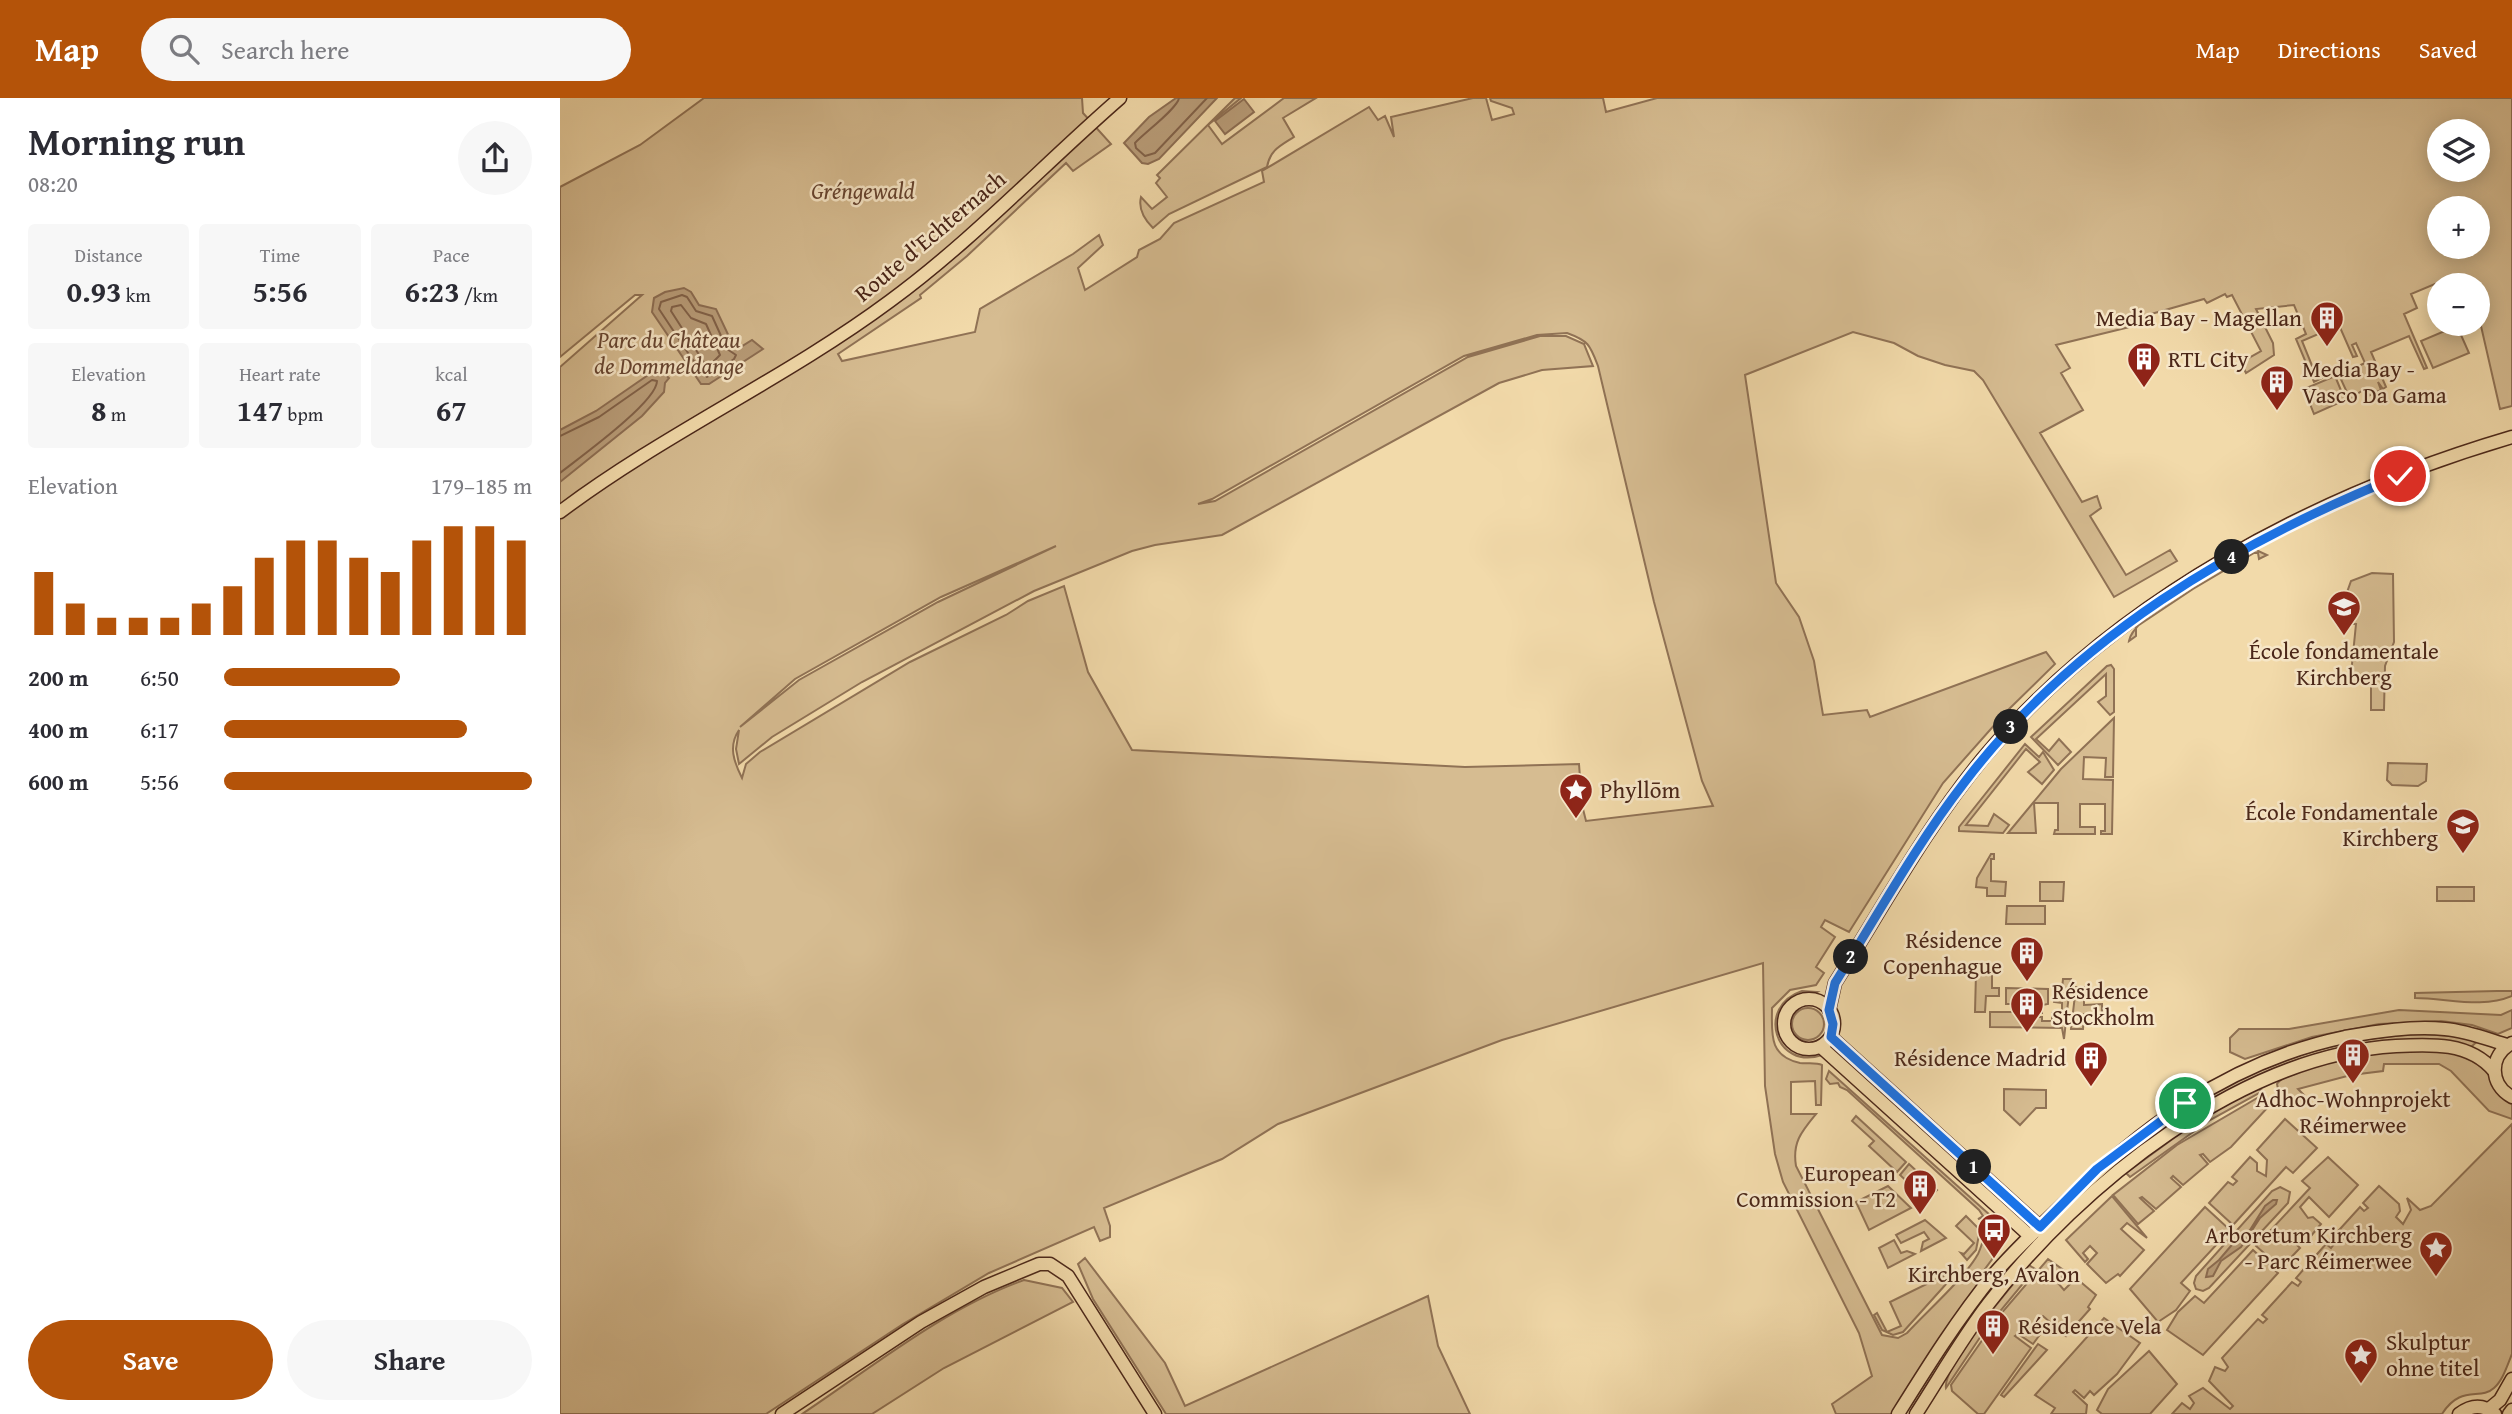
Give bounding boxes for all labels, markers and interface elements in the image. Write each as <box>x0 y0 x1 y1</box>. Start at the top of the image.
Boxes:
search box <box>141 18 631 81</box>
text: Map <box>35 25 99 73</box>
icon: search <box>165 30 203 68</box>
text: Search here <box>221 30 349 69</box>
text: Map <box>2196 32 2240 67</box>
text: Directions <box>2278 32 2381 67</box>
text: Saved <box>2419 32 2477 67</box>
text: Morning run <box>28 113 245 169</box>
map controls <box>2427 119 2490 336</box>
button: layers <box>2427 119 2490 182</box>
button: share <box>458 121 532 195</box>
street label: Route d'Echternach <box>847 162 1013 309</box>
text: 08:20 <box>28 167 78 200</box>
park label: Gréngewald <box>811 174 915 207</box>
button: + <box>2427 196 2490 259</box>
text: Distance <box>75 241 143 269</box>
text: Time <box>260 241 300 269</box>
text: Pace <box>433 241 470 269</box>
text: 0.93 <box>66 269 122 313</box>
text: 5:56 <box>252 269 308 313</box>
text: 6:23 <box>405 269 460 313</box>
button: − <box>2427 273 2490 336</box>
text: km <box>122 281 151 309</box>
text: /km <box>460 281 498 309</box>
building icon: Media Bay - Magellan <box>2308 299 2346 348</box>
place label: Media Bay - Magellan <box>2096 301 2302 334</box>
park label: Parc du Château de Dommeldange <box>594 323 744 382</box>
building icon: RTL City <box>2125 340 2163 389</box>
place label: RTL City <box>2168 342 2249 375</box>
place label: Media Bay - Vasco Da Gama <box>2302 352 2447 411</box>
text: Elevation <box>71 360 146 388</box>
text: Heart rate <box>239 360 321 388</box>
text: kcal <box>435 360 468 388</box>
building icon: Media Bay - Vasco Da Gama <box>2258 363 2296 412</box>
text: 8 <box>91 388 107 432</box>
text: 147 <box>237 388 283 432</box>
text: 67 <box>436 388 467 432</box>
text: m <box>107 400 126 428</box>
text: bpm <box>283 400 323 428</box>
pin <box>2370 446 2430 506</box>
icon: check <box>2381 457 2419 495</box>
text: Elevation <box>28 469 118 502</box>
text: 179–185 m <box>431 469 532 502</box>
pin: 4 <box>2214 540 2250 574</box>
text: 4 <box>2227 542 2236 570</box>
school or university icon: École fondamentale Kirchberg <box>2325 588 2363 637</box>
place label: École fondamentale Kirchberg <box>2249 634 2439 693</box>
text: 200 m <box>28 661 89 694</box>
text: 6:50 <box>140 661 179 694</box>
pin: 3 <box>1994 710 2028 744</box>
text: 3 <box>2006 712 2015 740</box>
text: 400 m <box>28 713 89 746</box>
text: 6:17 <box>140 713 179 746</box>
text: 600 m <box>28 765 89 798</box>
text: 5:56 <box>140 765 179 798</box>
place icon: Phyllōm <box>1557 771 1595 820</box>
place label: Phyllōm <box>1600 773 1680 806</box>
place label: École Fondamentale Kirchberg <box>2245 795 2439 854</box>
school or university icon: École Fondamentale Kirchberg <box>2444 806 2482 855</box>
place label: Résidence Copenhague <box>1883 923 2002 982</box>
building icon: Résidence Copenhague <box>2008 934 2046 983</box>
pin: 2 <box>1834 940 1868 974</box>
text: 2 <box>1846 942 1855 970</box>
place label: Résidence Stockholm <box>2052 974 2155 1033</box>
building icon: Résidence Stockholm <box>2008 985 2046 1034</box>
building icon: Adhoc-Wohnprojekt Réimerwee <box>2334 1036 2372 1085</box>
building icon: Résidence Madrid <box>2072 1039 2110 1088</box>
place label: Résidence Madrid <box>1894 1041 2067 1074</box>
pin <box>2155 1073 2215 1133</box>
place label: Adhoc-Wohnprojekt Réimerwee <box>2255 1082 2451 1141</box>
icon: arrive <box>2166 1084 2204 1122</box>
pin: 1 <box>1956 1150 1992 1184</box>
text: 1 <box>1969 1152 1978 1180</box>
place label: European Commission - T2 <box>1736 1156 1896 1215</box>
building icon: European Commission - T2 <box>1901 1167 1939 1216</box>
bus stop icon: Kirchberg, Avalon <box>1975 1211 2013 1260</box>
place label: Arboretum Kirchberg - Parc Réimerwee <box>2205 1218 2413 1277</box>
place icon: Arboretum Kirchberg - Parc Réimerwee <box>2417 1229 2455 1278</box>
place label: Kirchberg, Avalon <box>1908 1257 2080 1290</box>
building icon: Résidence Vela <box>1974 1307 2012 1356</box>
place label: Résidence Vela <box>2018 1309 2162 1342</box>
button: Save <box>28 1320 273 1400</box>
button: Share <box>287 1320 532 1400</box>
place label: Skulptur ohne titel <box>2386 1325 2479 1384</box>
place icon: Skulptur ohne titel <box>2342 1336 2380 1385</box>

